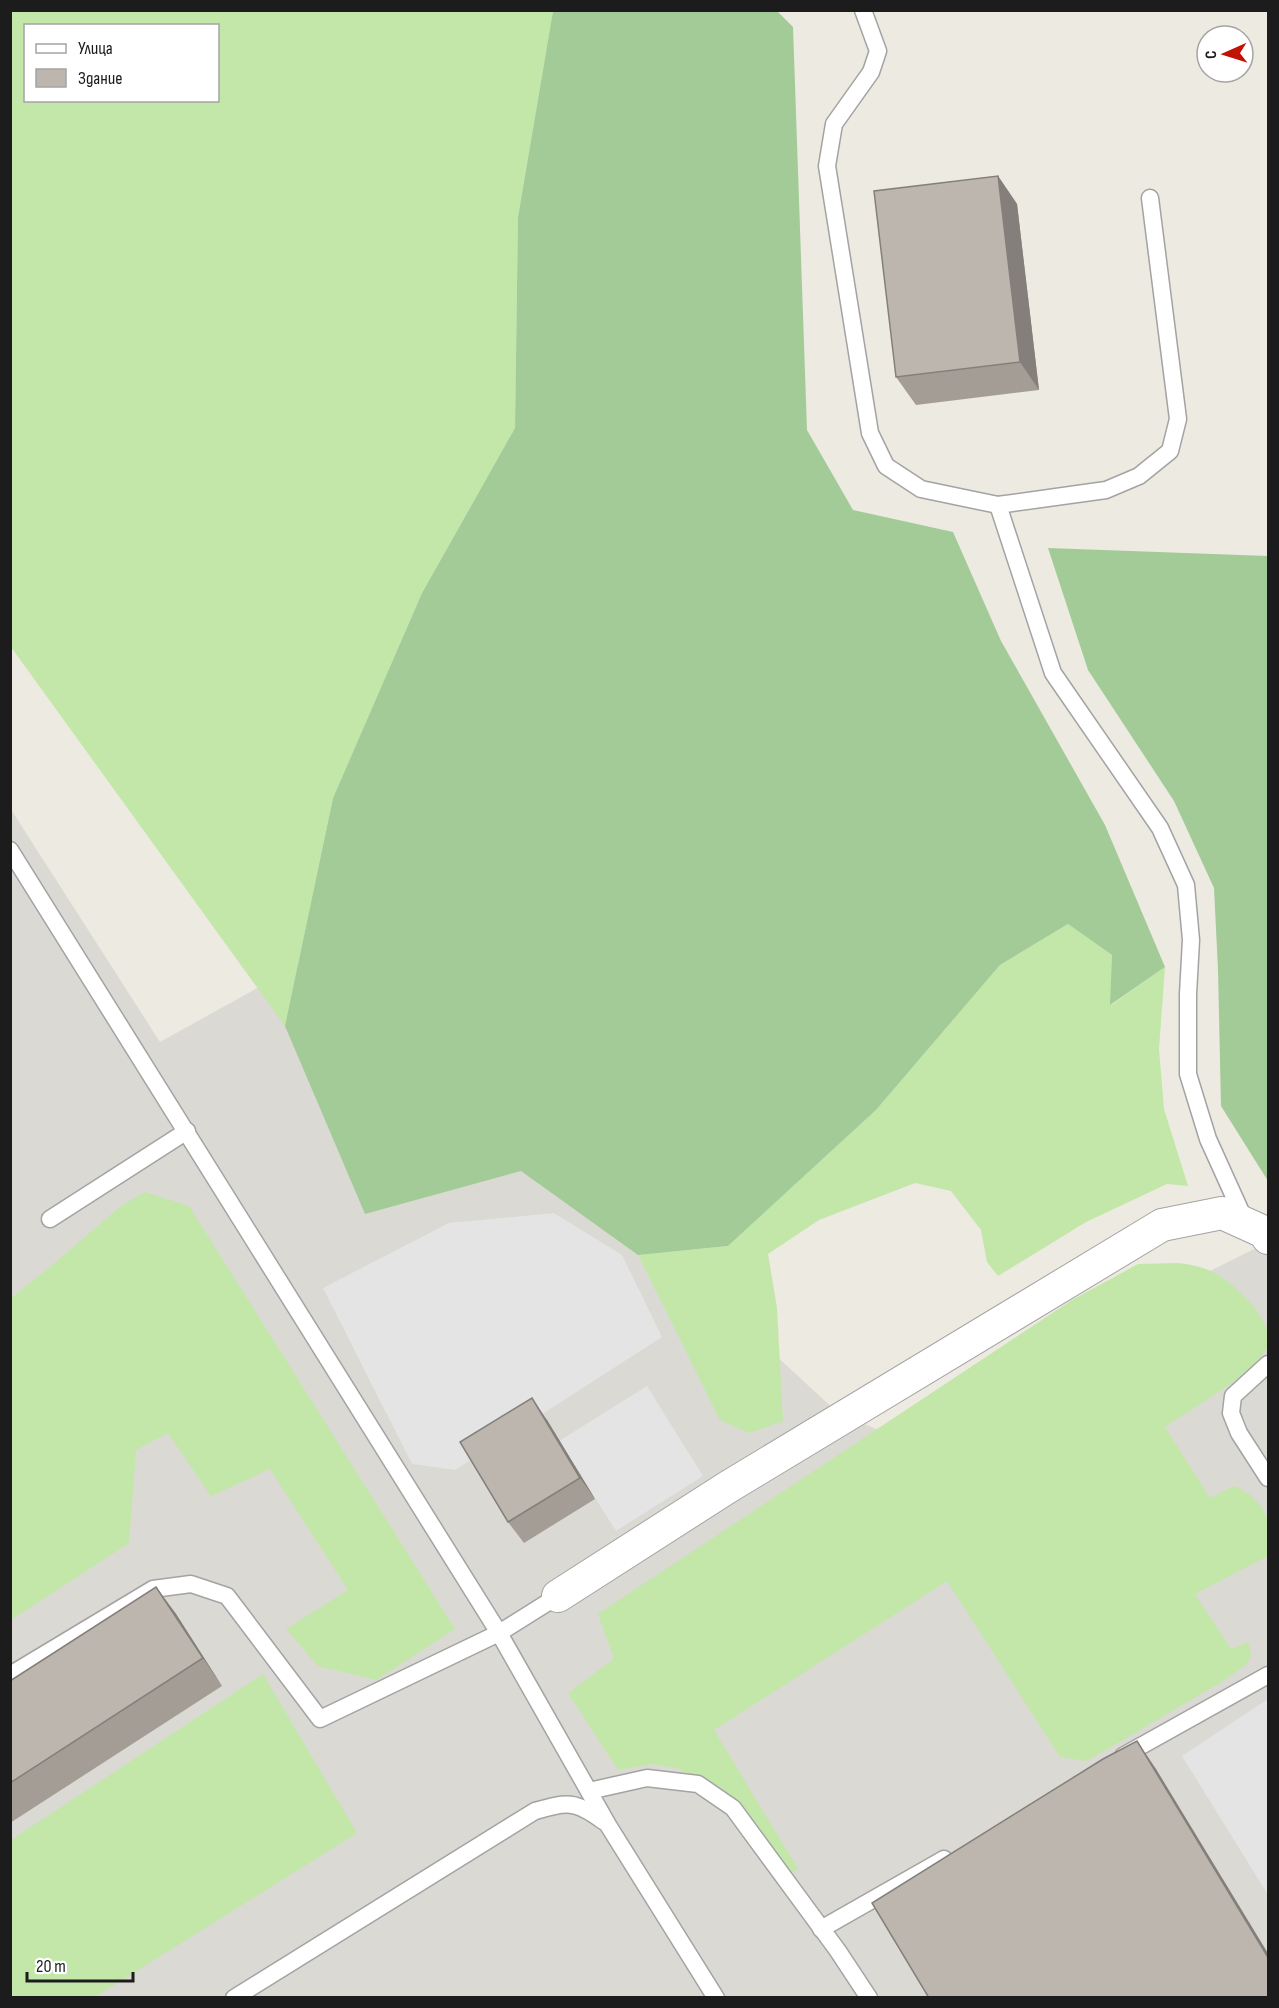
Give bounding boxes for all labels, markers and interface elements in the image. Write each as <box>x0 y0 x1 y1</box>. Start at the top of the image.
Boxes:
legend <box>24 24 219 102</box>
north arrow <box>1195 24 1255 84</box>
text: Улица <box>78 38 113 59</box>
text: С <box>1202 50 1221 59</box>
text: Здание <box>78 68 123 89</box>
scale bar <box>27 1945 134 1983</box>
text: 20 m <box>36 1956 66 1977</box>

